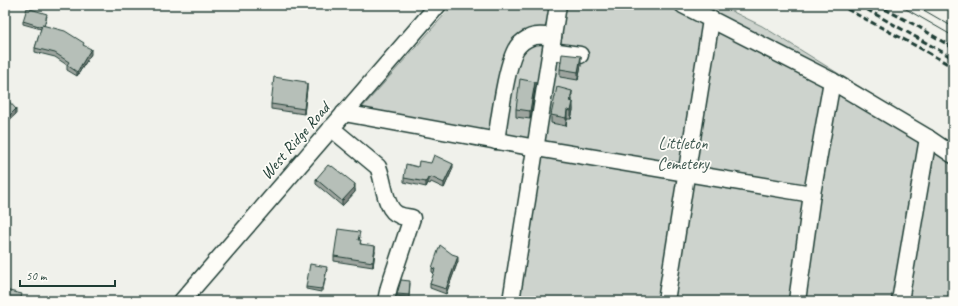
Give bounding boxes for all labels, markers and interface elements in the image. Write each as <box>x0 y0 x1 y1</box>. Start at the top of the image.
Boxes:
street label: West Ridge Road <box>256 96 336 184</box>
park label: Littleton Cemetery <box>657 133 710 174</box>
scale bar <box>20 262 115 288</box>
text: 50 m <box>26 268 48 284</box>

